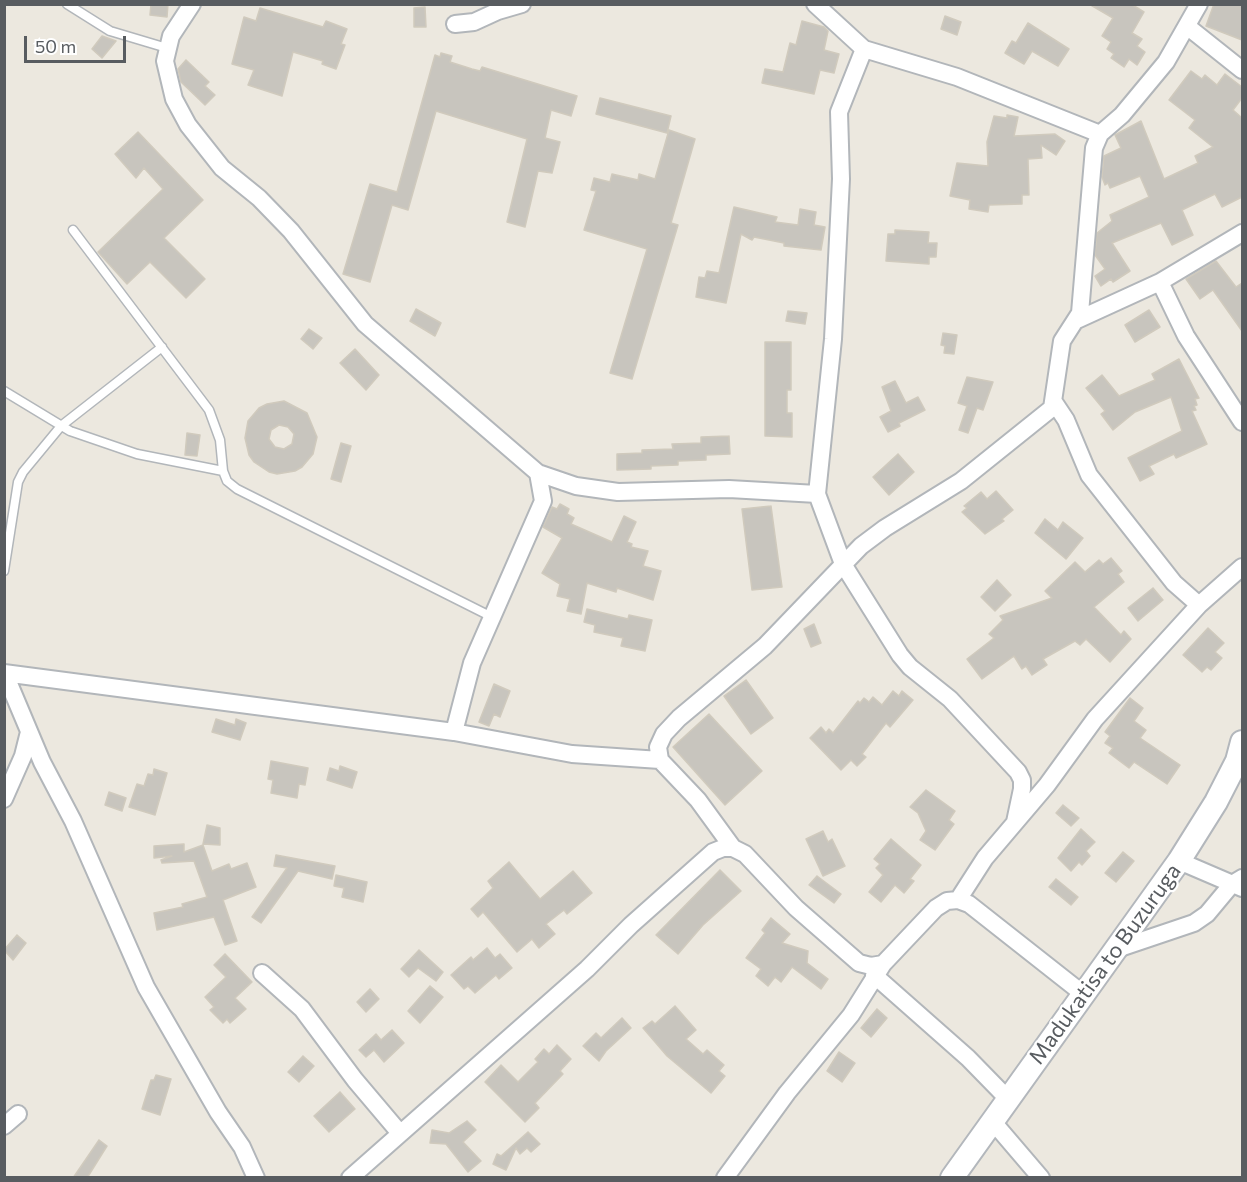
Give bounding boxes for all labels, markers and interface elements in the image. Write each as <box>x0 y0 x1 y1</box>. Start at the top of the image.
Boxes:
scale bar <box>27 24 129 62</box>
text: 50 m <box>35 35 76 57</box>
street label: Madukatisa to Buzuruga <box>1023 859 1187 1069</box>

